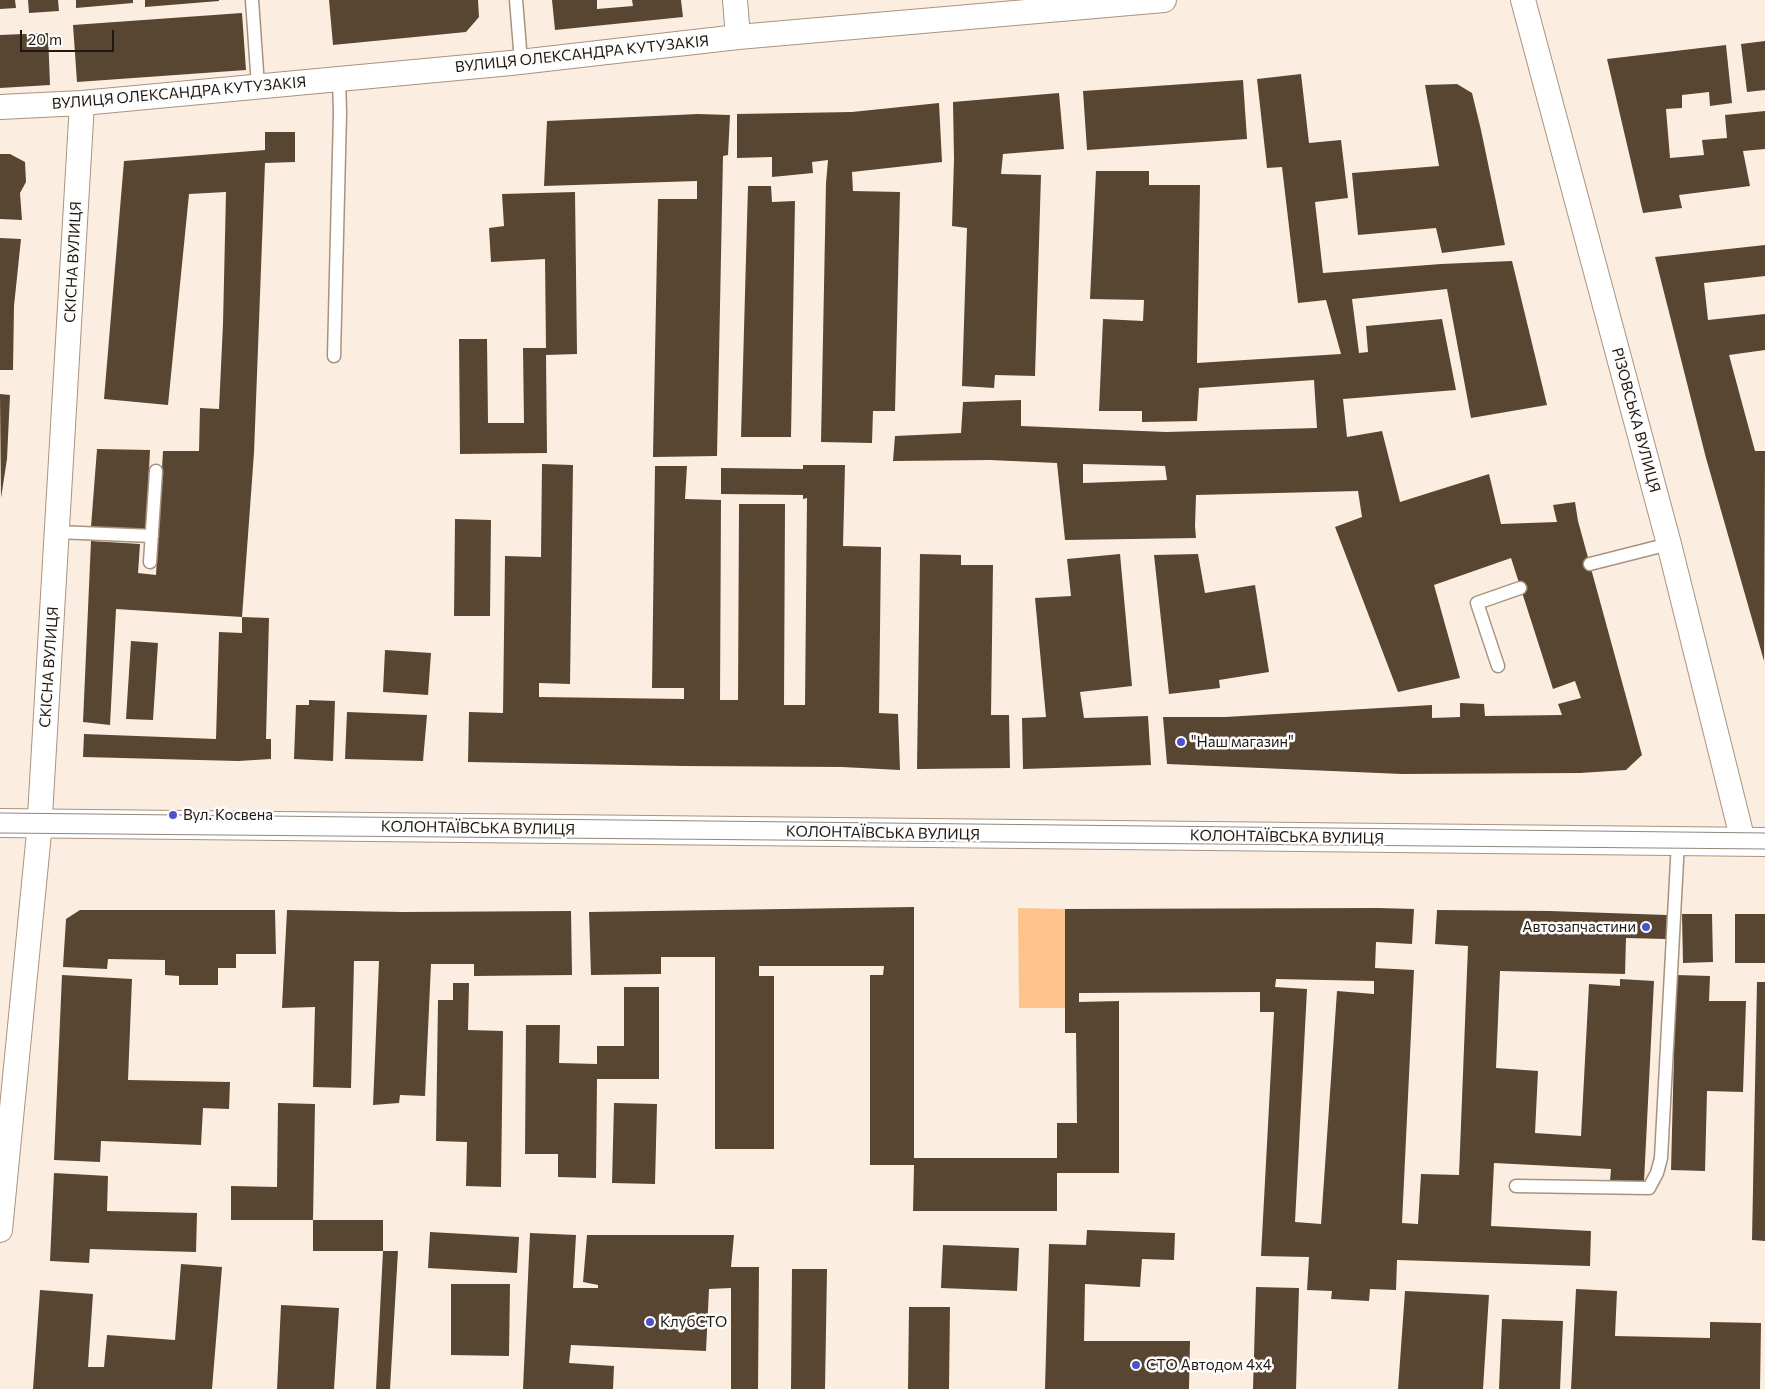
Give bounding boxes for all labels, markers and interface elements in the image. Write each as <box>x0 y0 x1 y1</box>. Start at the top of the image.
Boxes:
scale bar <box>22 20 116 52</box>
text: 20 m <box>28 30 62 48</box>
street label: ВУЛИЦЯ ОЛЕКСАНДРА КУТУЗАКІЯ <box>454 32 710 76</box>
street label: ВУЛИЦЯ ОЛЕКСАНДРА КУТУЗАКІЯ <box>51 73 307 113</box>
street label: CКІСНА ВУЛИЦЯ <box>61 201 85 323</box>
street label: РІЗОВСЬКА ВУЛИЦЯ <box>1608 346 1664 494</box>
street label: CКІСНА ВУЛИЦЯ <box>36 606 62 728</box>
place label: "Наш магазин" <box>1191 733 1294 751</box>
marker: "Наш магазин" <box>1175 736 1187 748</box>
place label: Вул. Косвена <box>183 806 273 824</box>
marker: Вул. Косвена <box>167 809 179 821</box>
street label: КОЛОНТАЇВСЬКА ВУЛИЦЯ <box>381 817 575 839</box>
street label: КОЛОНТАЇВСЬКА ВУЛИЦЯ <box>786 822 980 844</box>
street label: КОЛОНТАЇВСЬКА ВУЛИЦЯ <box>1190 826 1384 848</box>
place label: Автозапчастини <box>1522 918 1636 936</box>
marker: Автозапчастини <box>1640 921 1652 933</box>
place label: КлубСТО <box>660 1313 727 1331</box>
marker: КлубСТО <box>644 1316 656 1328</box>
place label: СТО Автодом 4х4 <box>1146 1356 1272 1374</box>
marker: СТО Автодом 4х4 <box>1130 1359 1142 1371</box>

